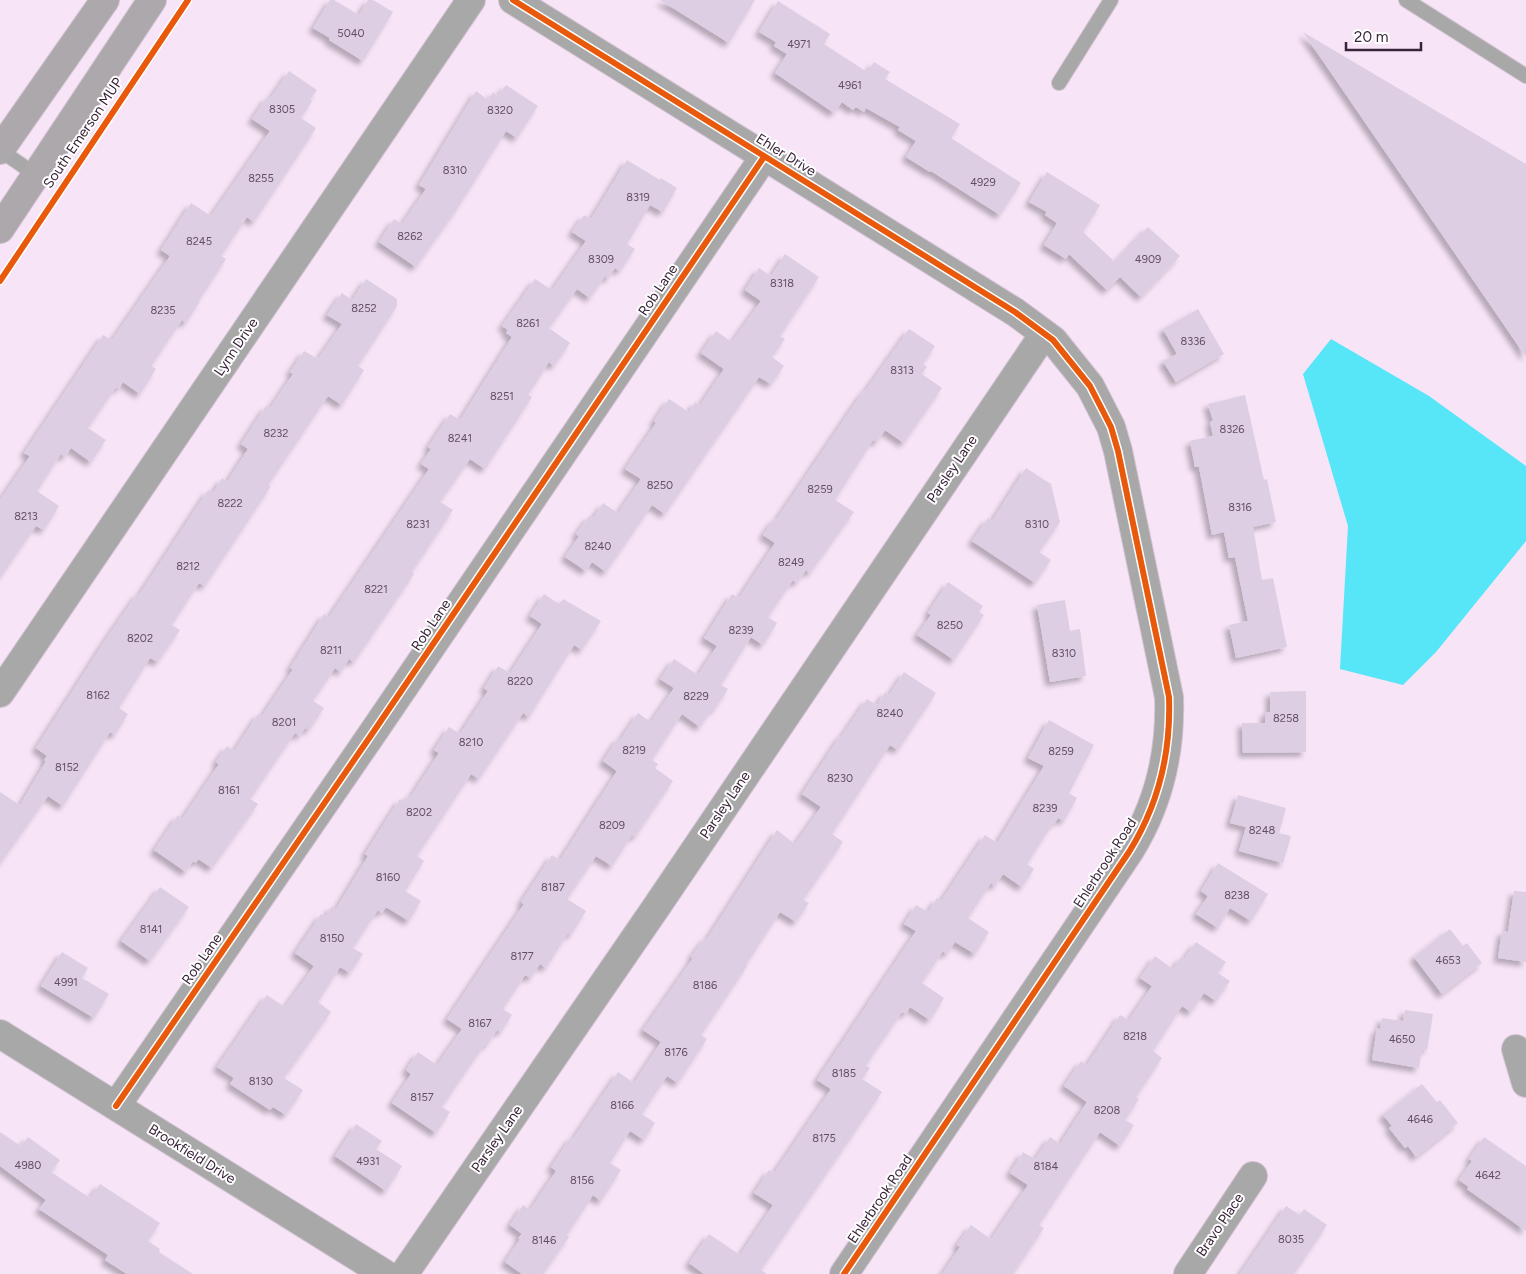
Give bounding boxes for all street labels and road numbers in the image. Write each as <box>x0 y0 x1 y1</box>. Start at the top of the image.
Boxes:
street label: South Emerson MUP <box>40 75 126 191</box>
street label: Ehler Drive <box>753 130 819 180</box>
street label: Rob Lane <box>635 261 682 319</box>
street label: Lynn Drive <box>210 315 262 379</box>
street label: Parsley Lane <box>923 432 981 506</box>
street label: Rob Lane <box>408 596 455 654</box>
street label: Parsley Lane <box>696 768 754 842</box>
street label: Ehlerbrook Road <box>1070 815 1140 911</box>
street label: Rob Lane <box>178 930 226 988</box>
street label: Parsley Lane <box>468 1102 526 1176</box>
street label: Brookfield Drive <box>145 1120 239 1188</box>
street label: Ehlerbrook Road <box>844 1151 916 1247</box>
street label: Bravo Place <box>1193 1190 1248 1260</box>

